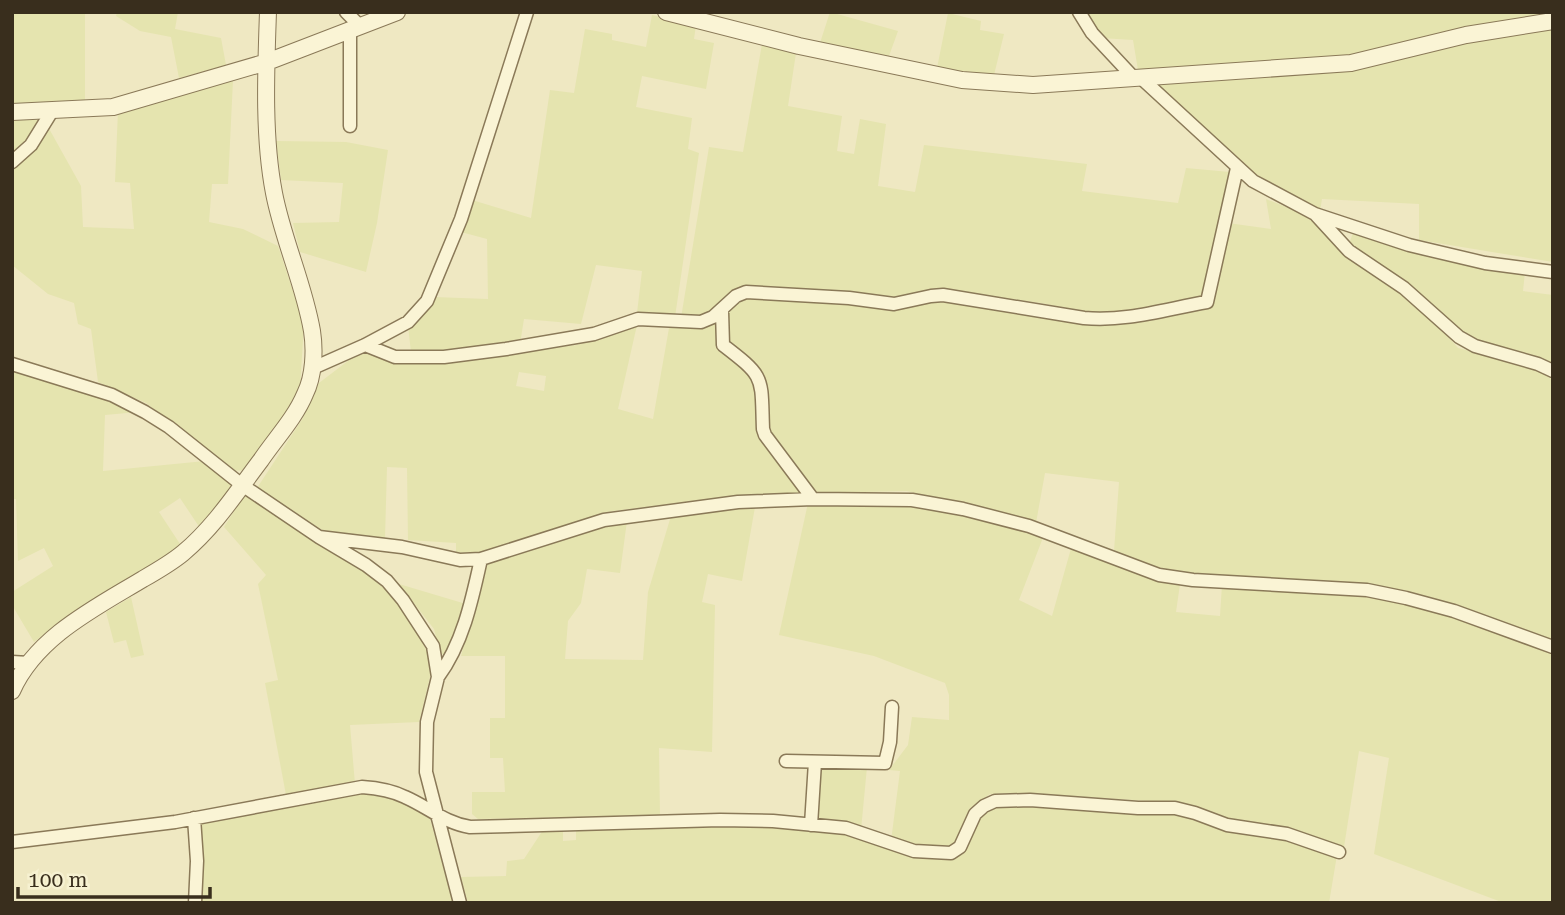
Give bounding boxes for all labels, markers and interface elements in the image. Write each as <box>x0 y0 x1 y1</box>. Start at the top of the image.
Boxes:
scale bar <box>18 856 210 900</box>
text: 100 m <box>28 868 88 892</box>

